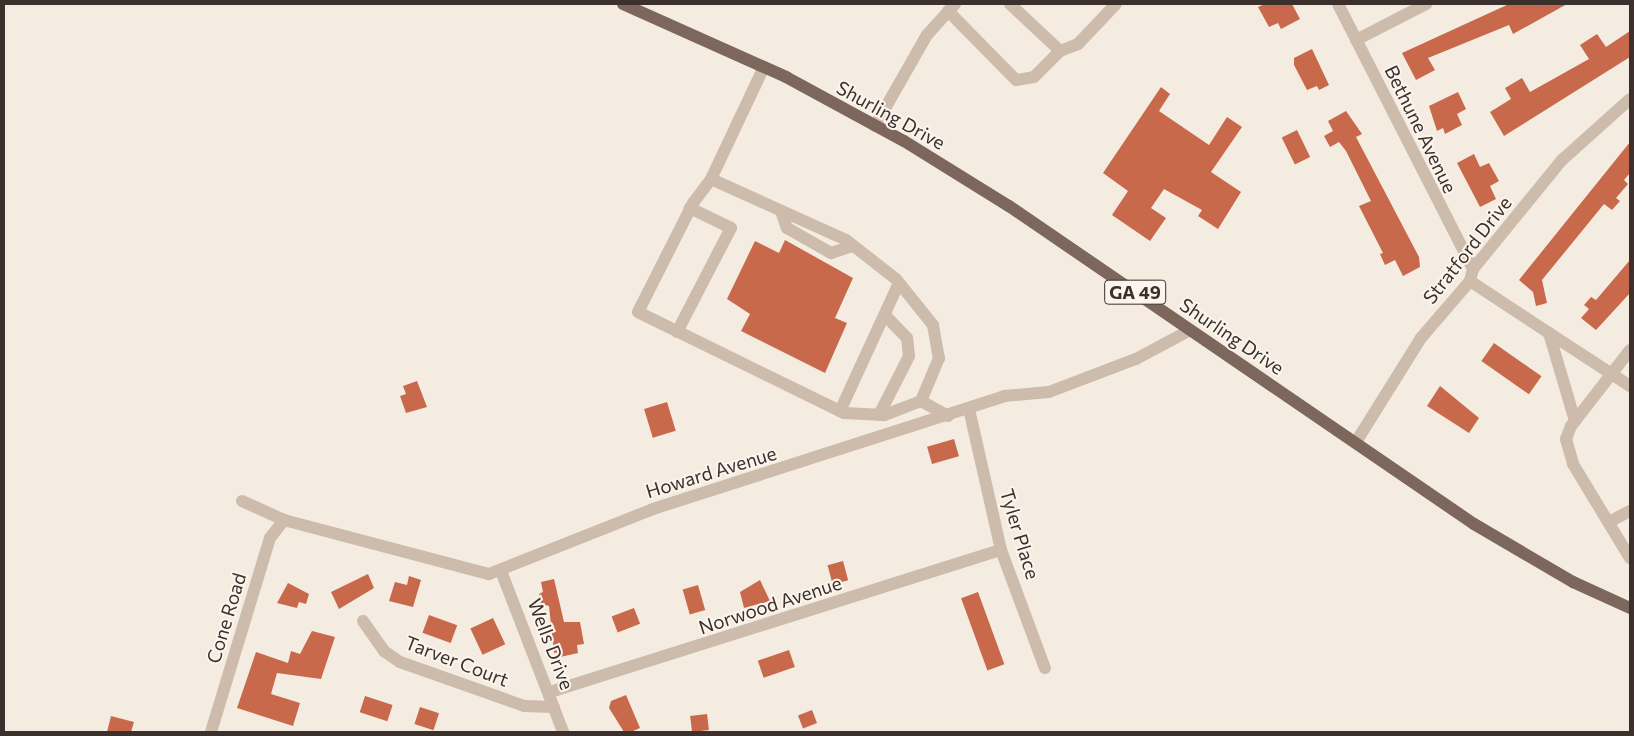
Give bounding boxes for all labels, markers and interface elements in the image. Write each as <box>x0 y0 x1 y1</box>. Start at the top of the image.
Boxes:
street label: Bethune Avenue <box>1380 61 1462 197</box>
street label: Shurling Drive <box>833 76 949 154</box>
street label: Stratford Drive <box>1418 192 1516 308</box>
road number: GA 49 <box>1104 276 1166 308</box>
street label: Shurling Drive <box>1176 293 1288 379</box>
street label: Howard Avenue <box>643 441 779 503</box>
street label: Tyler Place <box>996 486 1044 582</box>
street label: Cone Road <box>201 570 251 666</box>
street label: Norwood Avenue <box>696 571 844 639</box>
street label: Wells Drive <box>523 595 579 693</box>
street label: Tarver Court <box>402 631 512 691</box>

